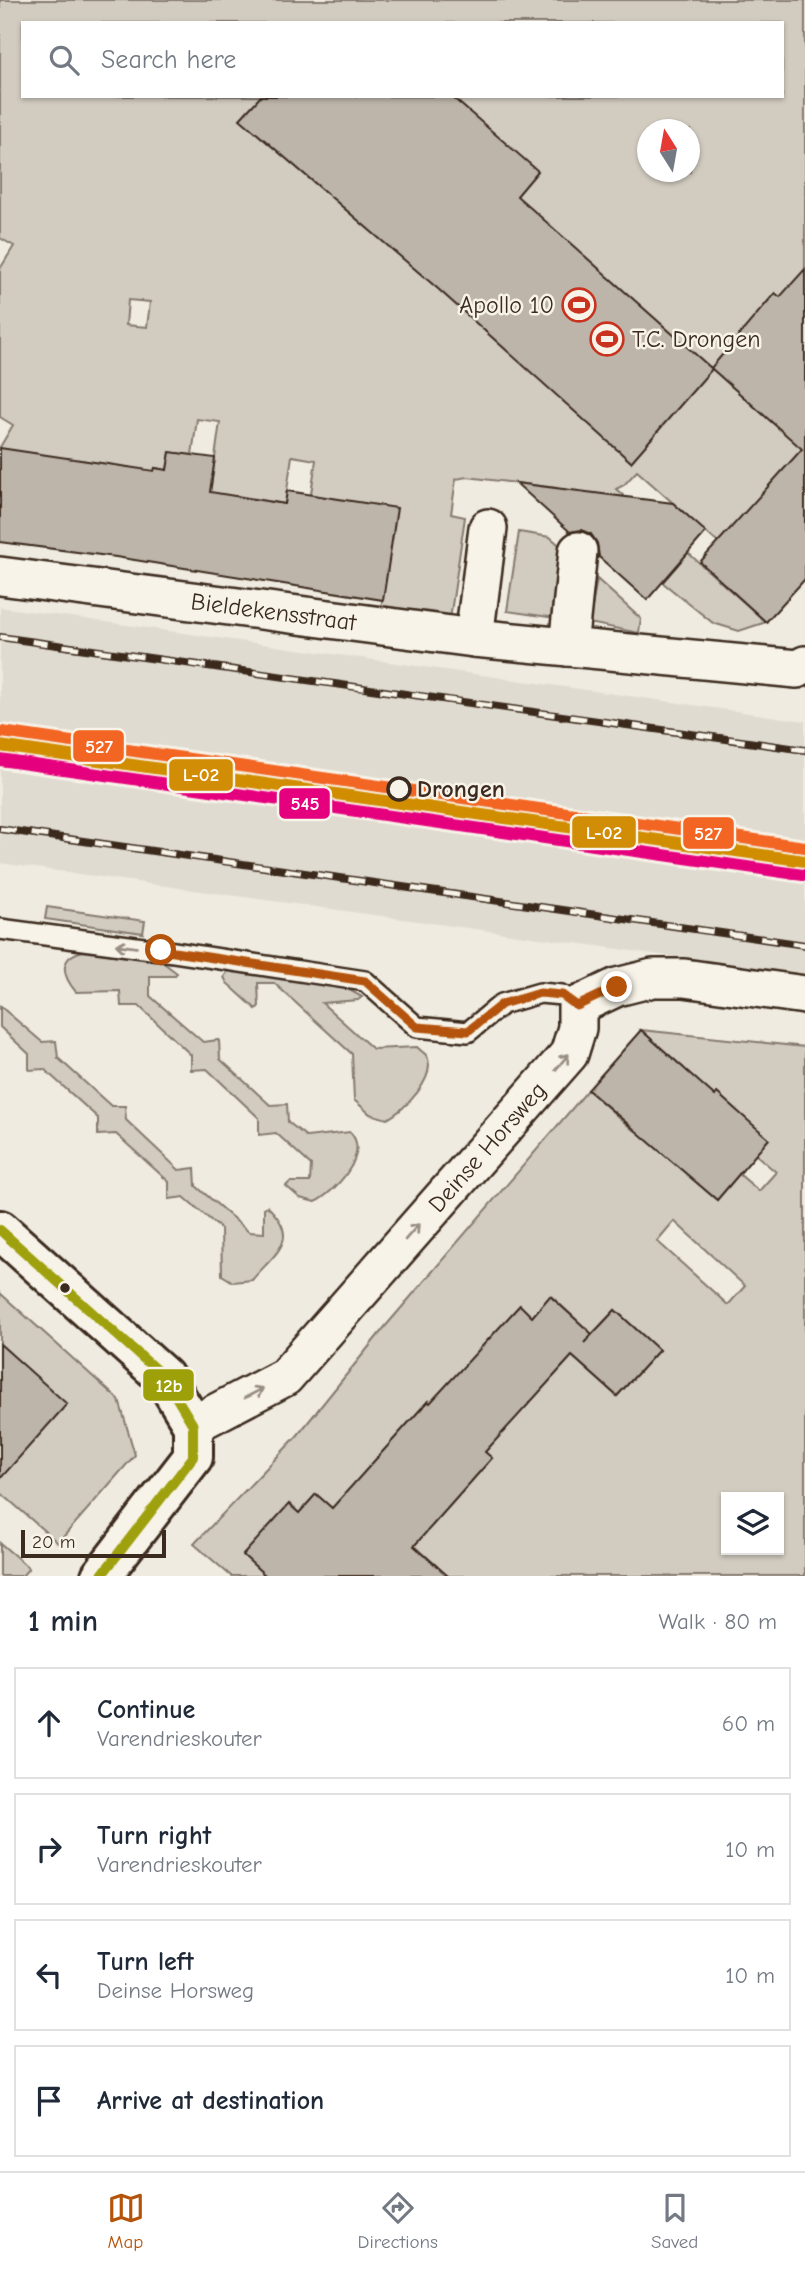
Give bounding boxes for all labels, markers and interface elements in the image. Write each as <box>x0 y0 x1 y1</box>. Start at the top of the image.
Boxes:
search box <box>21 21 784 98</box>
icon: search <box>45 41 83 79</box>
text: Search here <box>101 45 236 75</box>
north arrow <box>637 119 700 182</box>
sports icon: Apollo 10 <box>560 286 598 324</box>
place label: Apollo 10 <box>459 291 554 319</box>
sports icon: T.C. Drongen <box>588 320 626 358</box>
place label: T.C. Drongen <box>632 325 761 353</box>
street label: Bieldekensstraat <box>189 587 359 637</box>
line badge: 527 <box>72 729 125 763</box>
text: 527 <box>85 736 113 758</box>
line badge: L-02 <box>168 758 234 792</box>
text: L-02 <box>183 764 219 786</box>
place label: Drongen <box>417 775 505 803</box>
marker: Drongen <box>387 777 411 801</box>
line badge: 545 <box>278 787 331 820</box>
text: 545 <box>290 793 320 815</box>
line badge: L-02 <box>571 815 637 849</box>
line badge: 527 <box>682 816 735 850</box>
text: L-02 <box>586 822 622 844</box>
text: 527 <box>694 823 722 845</box>
route start <box>145 934 176 965</box>
one-way arrow <box>115 939 138 952</box>
route end <box>601 971 632 1002</box>
one-way arrow <box>554 1053 570 1071</box>
street label: Deinse Horsweg <box>423 1076 552 1218</box>
one-way arrow <box>404 1224 420 1242</box>
unlabelled marker <box>58 1281 72 1295</box>
line badge: 12b <box>142 1368 195 1402</box>
text: 12b <box>156 1375 182 1397</box>
one-way arrow <box>243 1386 263 1400</box>
map controls <box>721 1492 784 1555</box>
button: layers <box>721 1492 784 1555</box>
scale bar <box>21 1527 166 1559</box>
text: 20 m <box>32 1531 76 1553</box>
text: 1 min <box>28 1604 98 1639</box>
text: Walk · 80 m <box>659 1608 777 1635</box>
text: Continue <box>97 1695 195 1725</box>
icon: ahead <box>30 1704 68 1742</box>
text: 60 m <box>722 1710 775 1737</box>
text: Varendrieskouter <box>97 1725 262 1752</box>
text: Turn right <box>97 1821 211 1851</box>
icon: right <box>30 1830 68 1868</box>
text: 10 m <box>725 1836 775 1863</box>
text: Varendrieskouter <box>97 1851 262 1878</box>
text: Turn left <box>97 1947 194 1977</box>
icon: left <box>30 1956 68 1994</box>
text: 10 m <box>725 1962 775 1989</box>
text: Deinse Horsweg <box>97 1977 254 2004</box>
icon: arrive <box>30 2082 68 2120</box>
text: Arrive at destination <box>97 2086 324 2116</box>
tab: Map <box>107 2189 145 2253</box>
tab: Directions <box>358 2189 438 2253</box>
tab: Saved <box>651 2189 698 2253</box>

